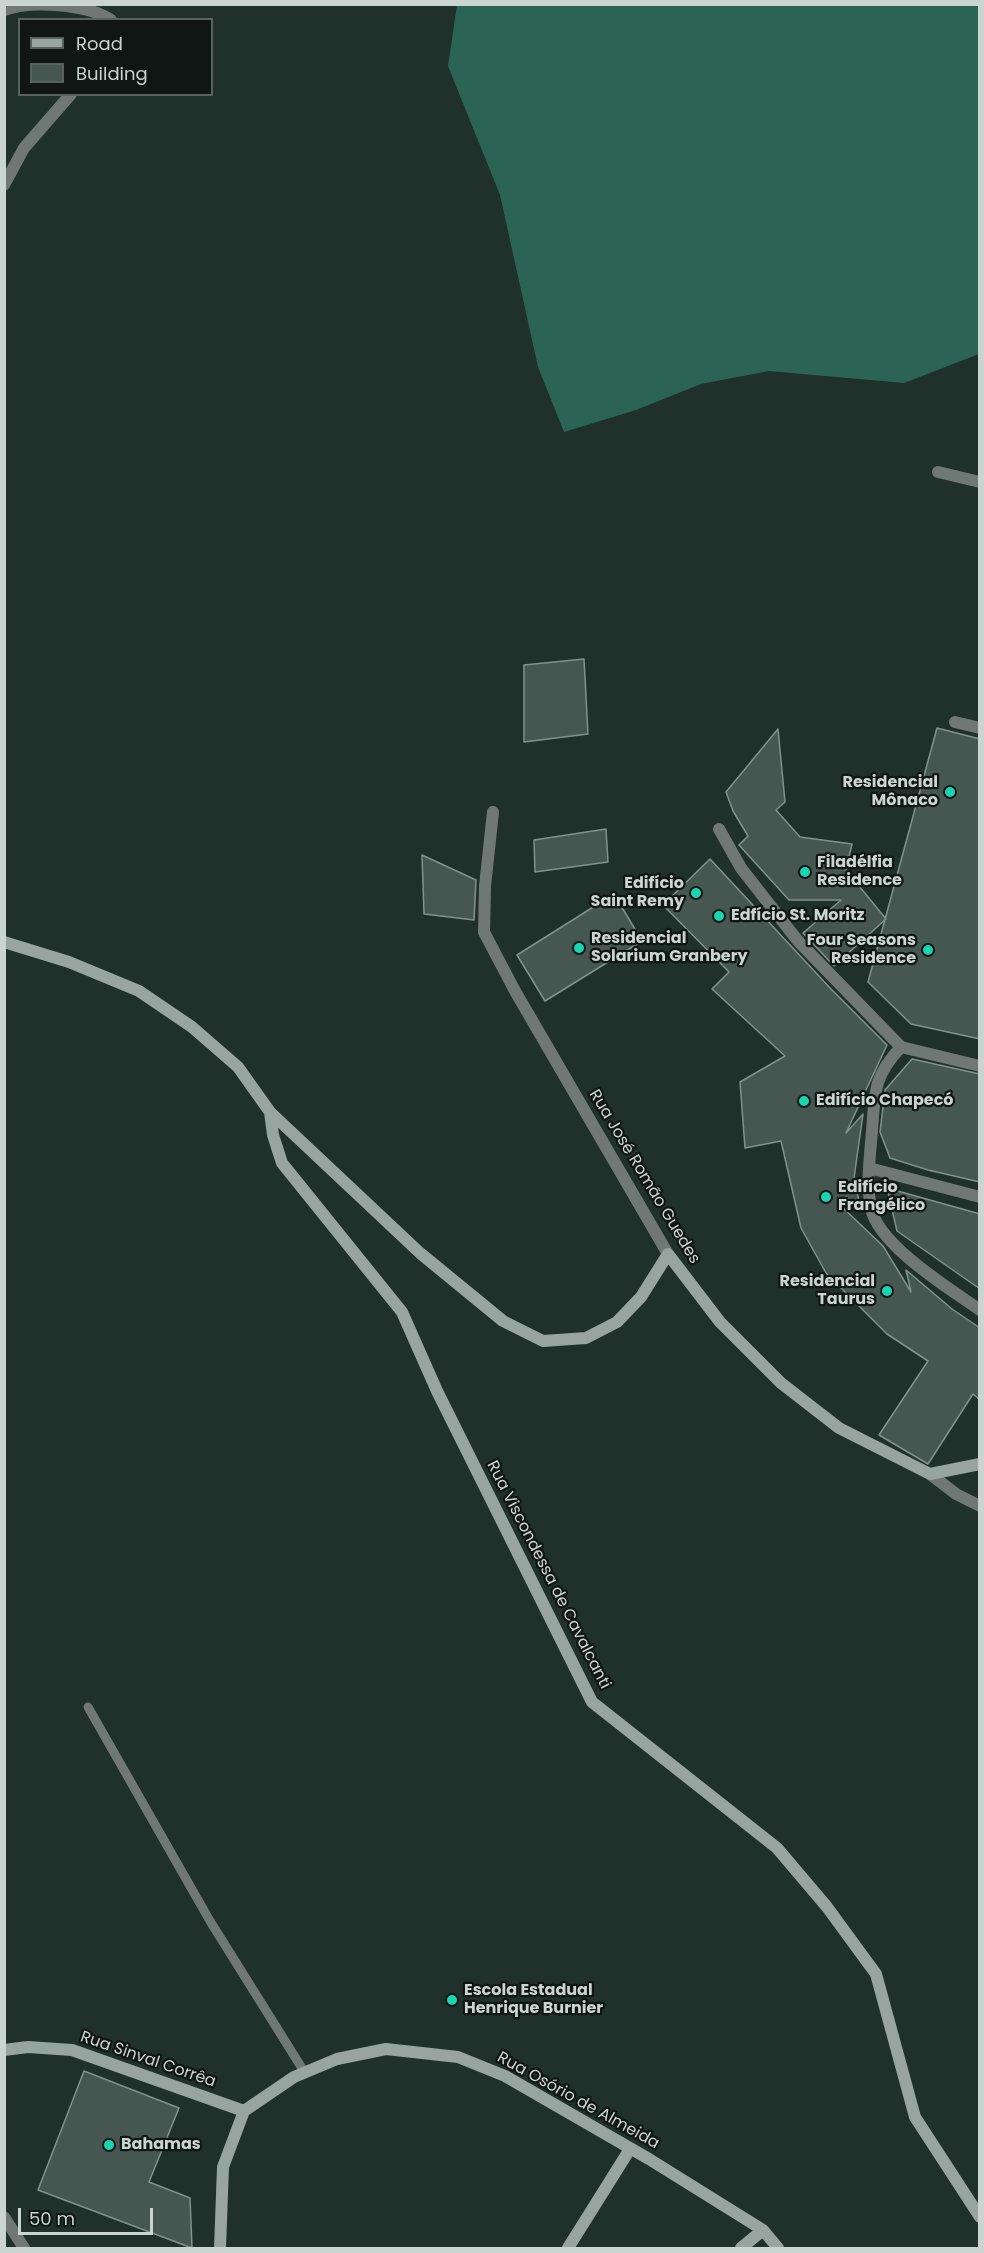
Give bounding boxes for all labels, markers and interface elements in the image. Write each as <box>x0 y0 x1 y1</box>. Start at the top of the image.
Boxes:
legend <box>18 18 213 96</box>
text: Road <box>76 31 123 56</box>
text: Building <box>76 61 148 86</box>
place label: Residencial Mônaco <box>843 773 938 811</box>
marker: Residencial Mônaco <box>943 785 957 799</box>
place label: Filadélfia Residence <box>817 853 902 891</box>
marker: Filadélfia Residence <box>798 865 812 879</box>
place label: Edifício Saint Remy <box>591 874 684 912</box>
marker: Edifício Saint Remy <box>689 886 703 900</box>
place label: Edfício St. Moritz <box>731 906 865 926</box>
marker: Edfício St. Moritz <box>712 909 726 923</box>
place label: Residencial Solarium Granbery <box>591 929 748 967</box>
place label: Four Seasons Residence <box>807 931 916 969</box>
marker: Residencial Solarium Granbery <box>572 941 586 955</box>
marker: Four Seasons Residence <box>921 943 935 957</box>
street label: Rua José Romão Guedes <box>584 1086 704 1268</box>
place label: Edifício Chapecó <box>816 1091 954 1111</box>
marker: Edifício Chapecó <box>797 1094 811 1108</box>
place label: Edifício Frangélico <box>838 1178 925 1216</box>
marker: Edifício Frangélico <box>819 1190 833 1204</box>
place label: Residencial Taurus <box>780 1272 875 1310</box>
marker: Residencial Taurus <box>880 1284 894 1298</box>
street label: Rua Viscondessa de Cavalcanti <box>482 1458 614 1692</box>
place label: Escola Estadual Henrique Burnier <box>464 1981 603 2019</box>
marker: Escola Estadual Henrique Burnier <box>445 1993 459 2007</box>
street label: Rua Sinval Corrêa <box>78 2028 218 2092</box>
street label: Rua Osório de Almeida <box>494 2048 662 2154</box>
place label: Bahamas <box>121 2135 201 2155</box>
marker: Bahamas <box>102 2138 116 2152</box>
scale bar <box>21 2196 156 2234</box>
text: 50 m <box>29 2206 75 2231</box>

